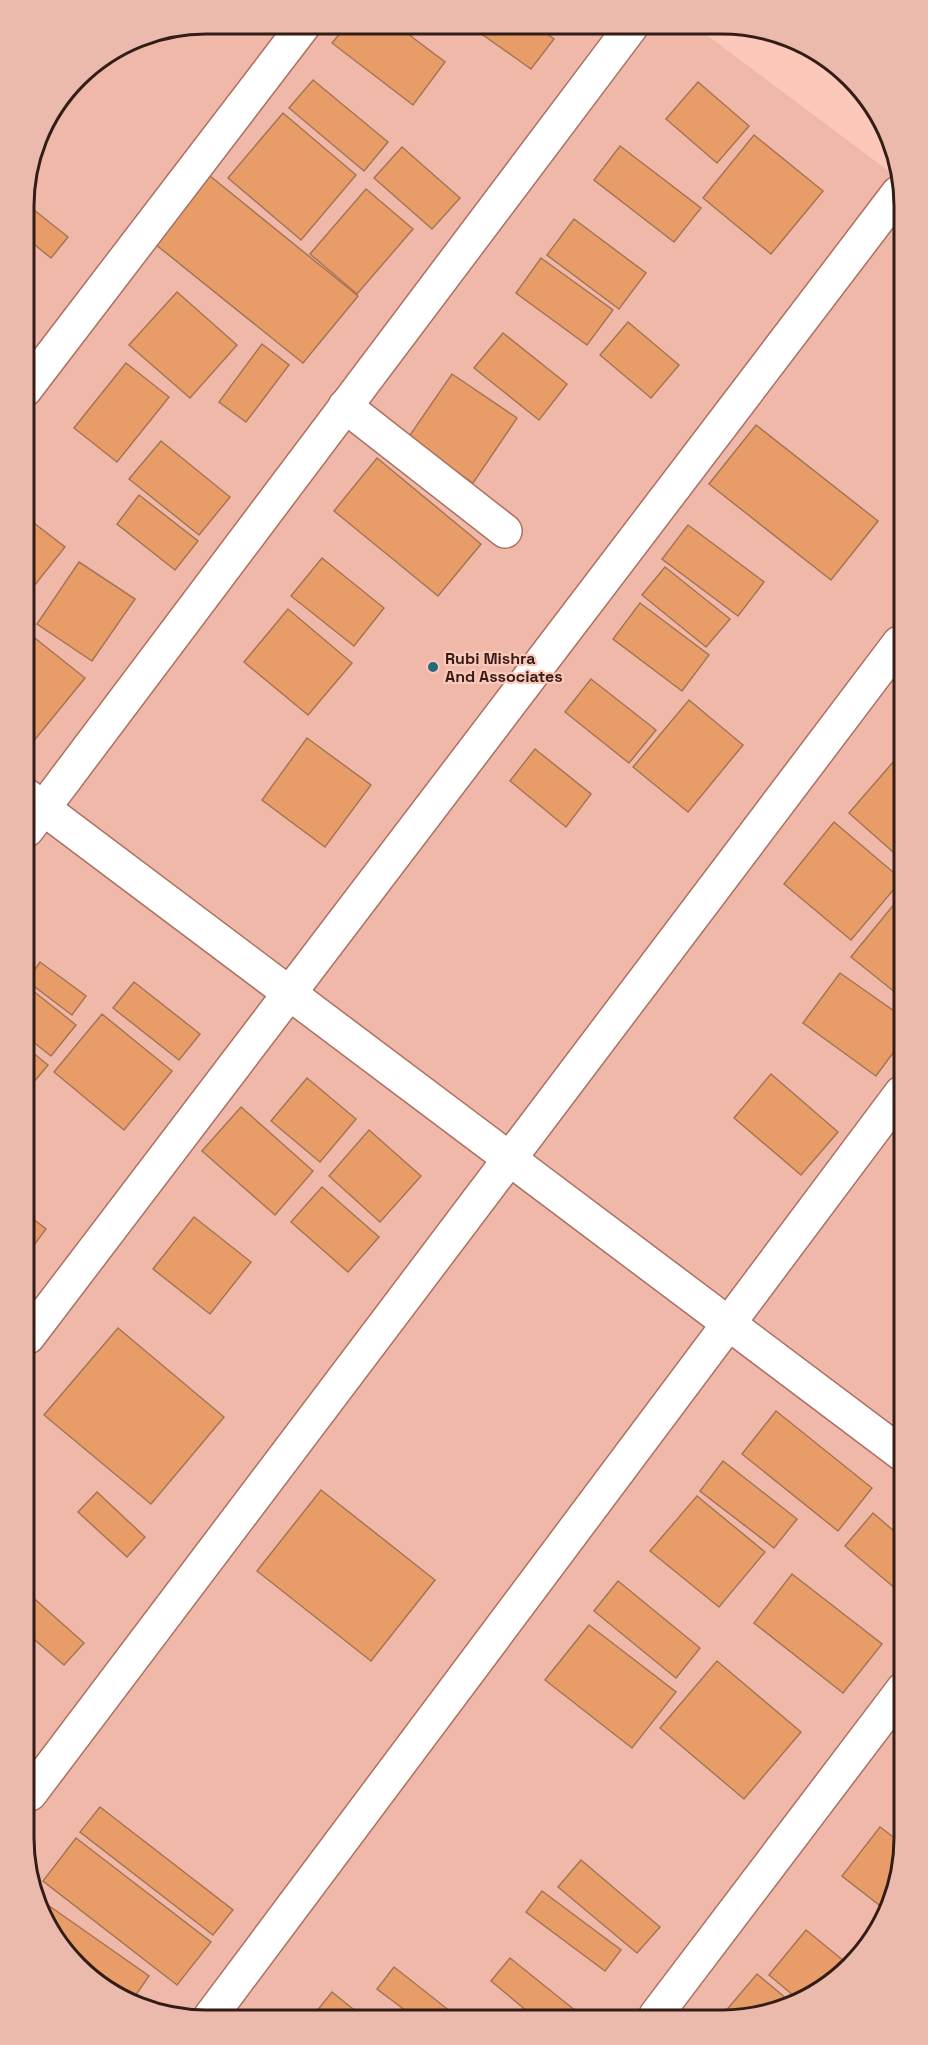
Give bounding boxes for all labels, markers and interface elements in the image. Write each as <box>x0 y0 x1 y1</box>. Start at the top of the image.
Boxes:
place label: Rubi Mishra And Associates <box>445 648 563 687</box>
marker: Rubi Mishra And Associates <box>426 660 440 674</box>

